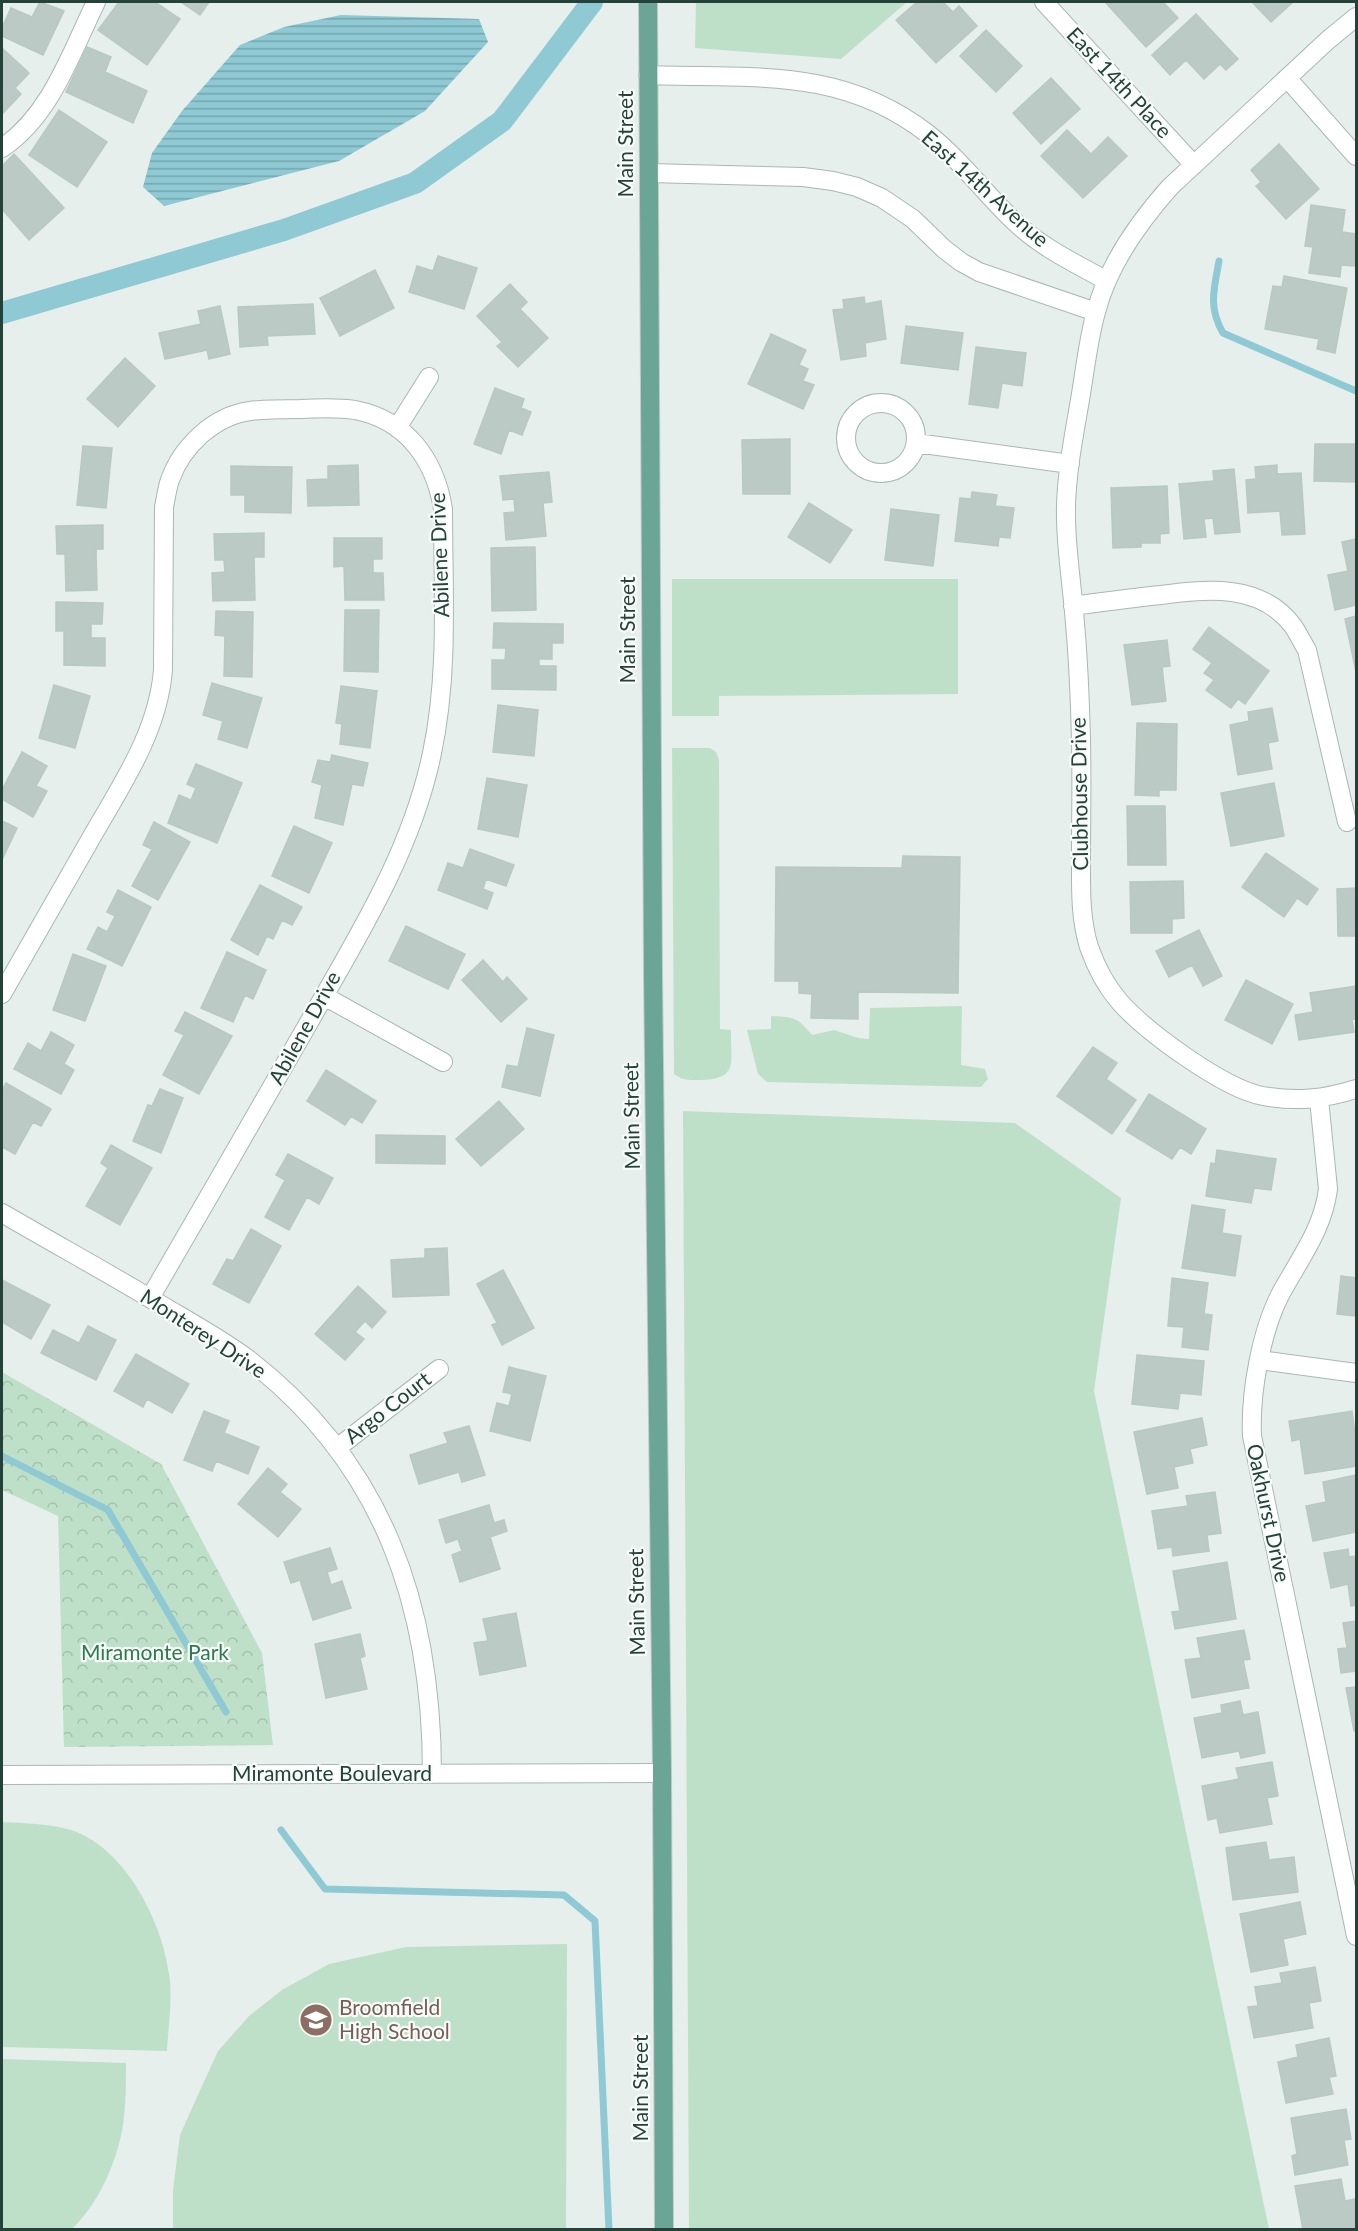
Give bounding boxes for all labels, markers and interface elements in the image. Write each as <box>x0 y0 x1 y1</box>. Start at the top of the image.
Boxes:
street label: East 14th Place <box>1062 21 1178 143</box>
street label: Main Street <box>612 90 637 198</box>
street label: East 14th Avenue <box>917 124 1055 251</box>
street label: Abilene Drive <box>424 492 453 618</box>
street label: Main Street <box>614 576 639 684</box>
street label: Clubhouse Drive <box>1065 717 1092 871</box>
street label: Abilene Drive <box>262 966 345 1088</box>
street label: Main Street <box>617 1062 644 1170</box>
street label: Monterey Drive <box>136 1283 271 1383</box>
street label: Argo Court <box>339 1365 435 1448</box>
street label: Oakhurst Drive <box>1243 1441 1296 1584</box>
street label: Main Street <box>622 1548 649 1656</box>
park label: Miramonte Park <box>81 1639 229 1664</box>
street label: Miramonte Boulevard <box>232 1760 432 1785</box>
place label: Broomfield High School <box>339 1994 450 2043</box>
school or university icon: Broomfield High School <box>298 2002 334 2038</box>
street label: Main Street <box>627 2034 652 2142</box>

